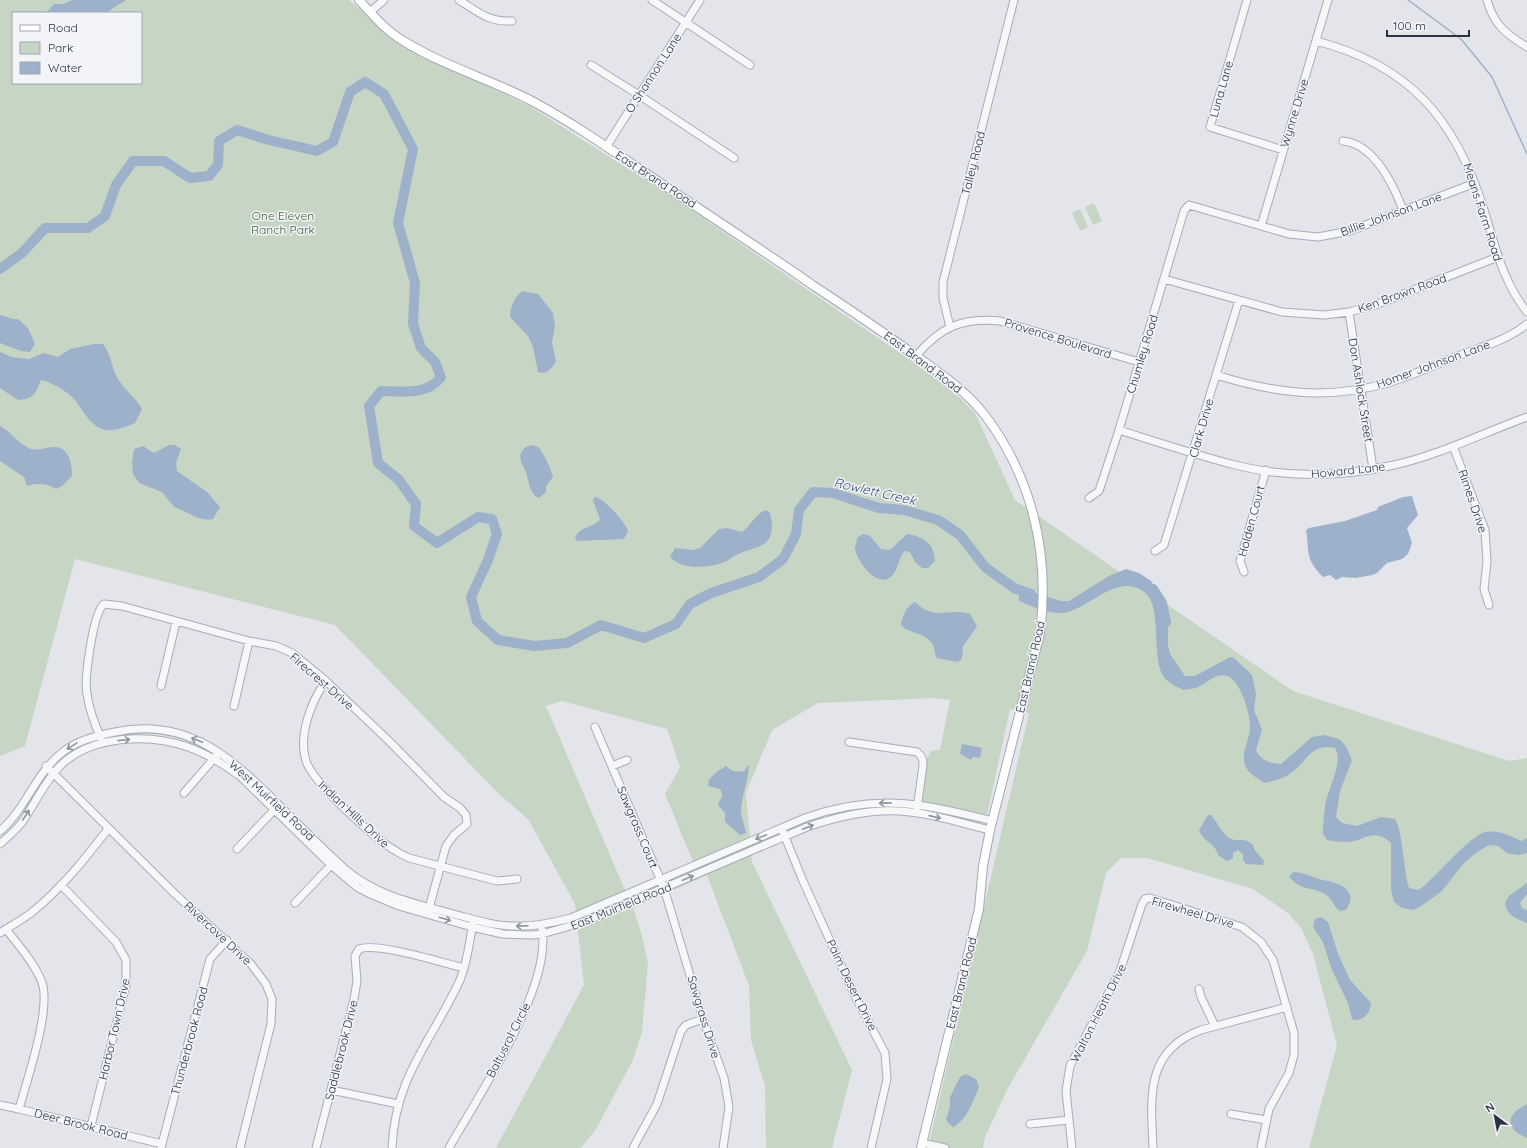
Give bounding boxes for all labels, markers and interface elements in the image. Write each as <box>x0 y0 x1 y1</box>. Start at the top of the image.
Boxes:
legend <box>12 12 142 84</box>
scale bar <box>1387 12 1469 38</box>
text: 100 m <box>1393 18 1426 33</box>
text: Road <box>48 20 78 35</box>
street label: O Shannon Lane <box>622 30 684 116</box>
text: Park <box>48 40 73 55</box>
street label: Luna Lane <box>1206 59 1236 119</box>
text: Water <box>48 60 83 75</box>
street label: Wynne Drive <box>1276 77 1312 149</box>
street label: Talley Road <box>958 129 988 197</box>
street label: East Brand Road <box>613 147 699 211</box>
street label: Means Farm Road <box>1460 161 1506 263</box>
street label: Billie Johnson Lane <box>1338 189 1444 239</box>
park label: One Eleven Ranch Park <box>251 208 315 237</box>
street label: Ken Brown Road <box>1356 270 1448 316</box>
street label: Chumley Road <box>1123 313 1161 395</box>
street label: Provence Boulevard <box>1003 315 1113 361</box>
street label: East Brand Road <box>881 328 965 396</box>
street label: Homer Johnson Lane <box>1374 336 1492 392</box>
street label: Don Ashlock Street <box>1345 337 1377 443</box>
street label: Clark Drive <box>1185 396 1217 459</box>
street label: Howard Lane <box>1310 459 1386 481</box>
street label: Rimes Drive <box>1455 467 1491 535</box>
water label: Rowlett Creek <box>832 474 919 508</box>
street label: Holden Court <box>1234 484 1268 558</box>
street label: East Brand Road <box>1012 620 1048 714</box>
street label: Firecrest Drive <box>287 649 357 713</box>
one-way arrow <box>192 736 204 744</box>
one-way arrow <box>117 737 130 744</box>
one-way arrow <box>66 743 78 751</box>
street label: West Muirfield Road <box>226 756 318 844</box>
street label: Indian Hills Drive <box>315 777 393 851</box>
street label: Sawgrass Court <box>614 784 662 870</box>
one-way arrow <box>879 799 892 807</box>
one-way arrow <box>23 809 31 821</box>
one-way arrow <box>928 814 941 822</box>
one-way arrow <box>801 822 813 830</box>
one-way arrow <box>755 833 767 841</box>
one-way arrow <box>682 874 694 881</box>
street label: East Muirfield Road <box>568 879 674 933</box>
street label: Firewheel Drive <box>1150 893 1236 931</box>
street label: Rivercove Drive <box>181 898 255 968</box>
one-way arrow <box>438 916 451 923</box>
one-way arrow <box>516 922 529 930</box>
street label: East Brand Road <box>942 936 980 1030</box>
street label: Palm Desert Drive <box>823 937 881 1033</box>
street label: Walton Heath Drive <box>1067 961 1129 1065</box>
street label: Sawgrass Drive <box>684 974 724 1060</box>
street label: Harbor Town Drive <box>95 976 133 1081</box>
street label: Thunderbrook Road <box>167 985 211 1097</box>
street label: Saddlebrook Drive <box>321 998 361 1102</box>
street label: Baltusrol Circle <box>483 1000 533 1080</box>
north arrow <box>1475 1096 1515 1136</box>
text: N <box>1483 1099 1497 1116</box>
street label: Deer Brook Road <box>32 1105 130 1143</box>

